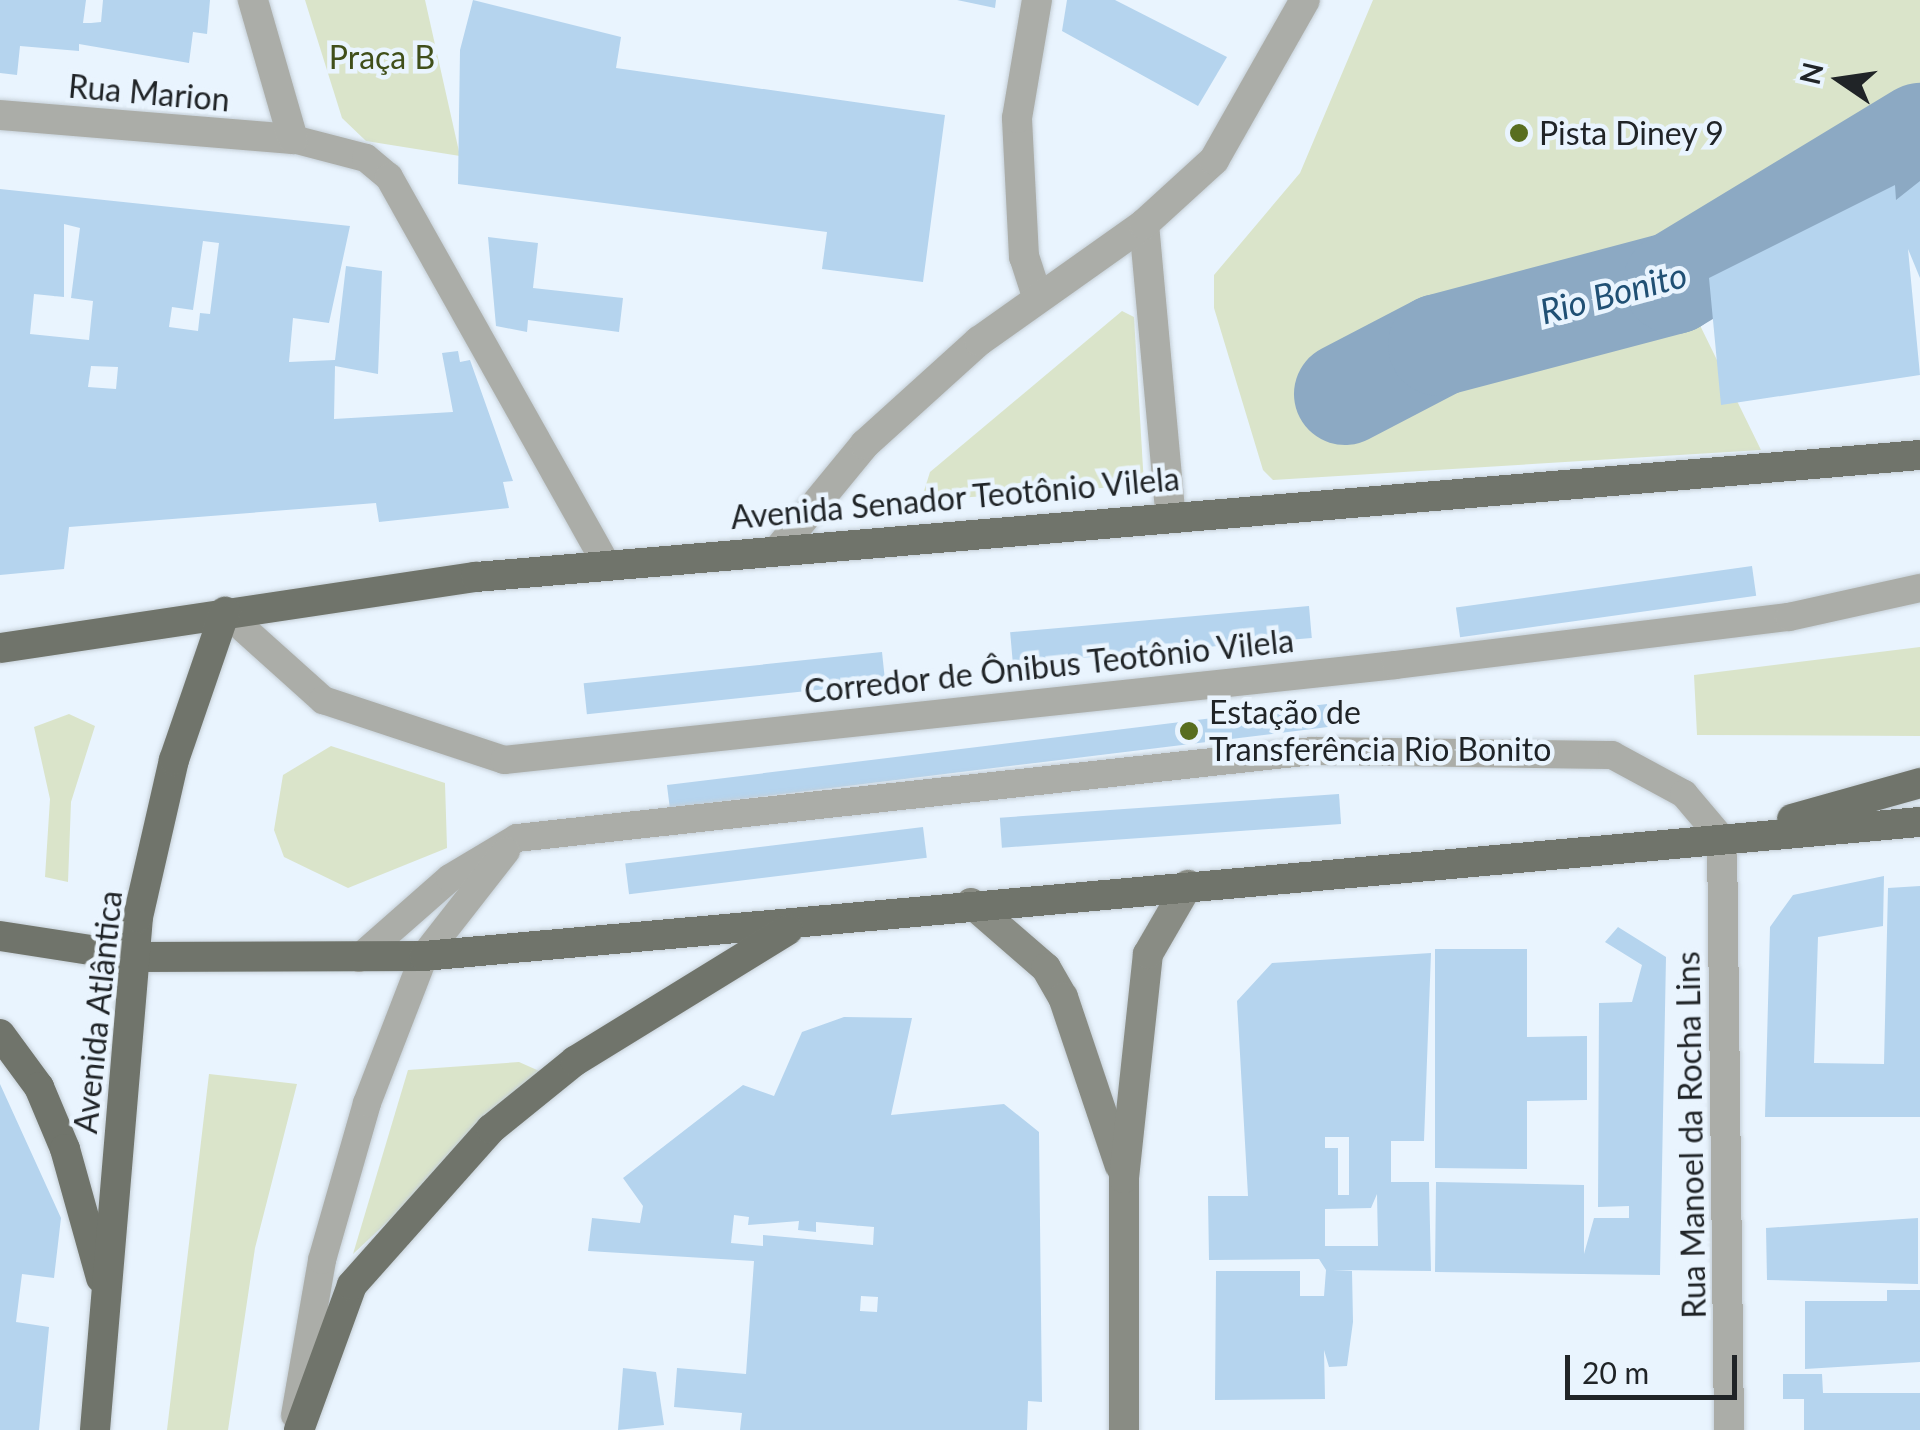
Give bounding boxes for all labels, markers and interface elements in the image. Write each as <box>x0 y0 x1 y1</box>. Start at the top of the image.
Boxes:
north arrow <box>1790 30 1890 130</box>
park label: Praça B <box>329 38 435 76</box>
text: N <box>1792 59 1830 88</box>
street label: Rua Marion <box>67 67 231 119</box>
place label: Pista Diney 9 <box>1539 114 1725 152</box>
marker: Pista Diney 9 <box>1508 122 1530 144</box>
water label: Rio Bonito <box>1535 252 1691 332</box>
street label: Avenida Senador Teotônio Vilela <box>728 459 1182 537</box>
street label: Corredor de Ônibus Teotônio Vilela <box>801 621 1297 711</box>
place label: Estação de Transferência Rio Bonito <box>1209 694 1551 769</box>
marker: Estação de Transferência Rio Bonito <box>1178 720 1200 742</box>
street label: Avenida Atlântica <box>66 888 130 1136</box>
street label: Rua Manoel da Rocha Lins <box>1669 951 1713 1319</box>
scale bar <box>1570 1335 1742 1397</box>
text: 20 m <box>1582 1354 1649 1390</box>

